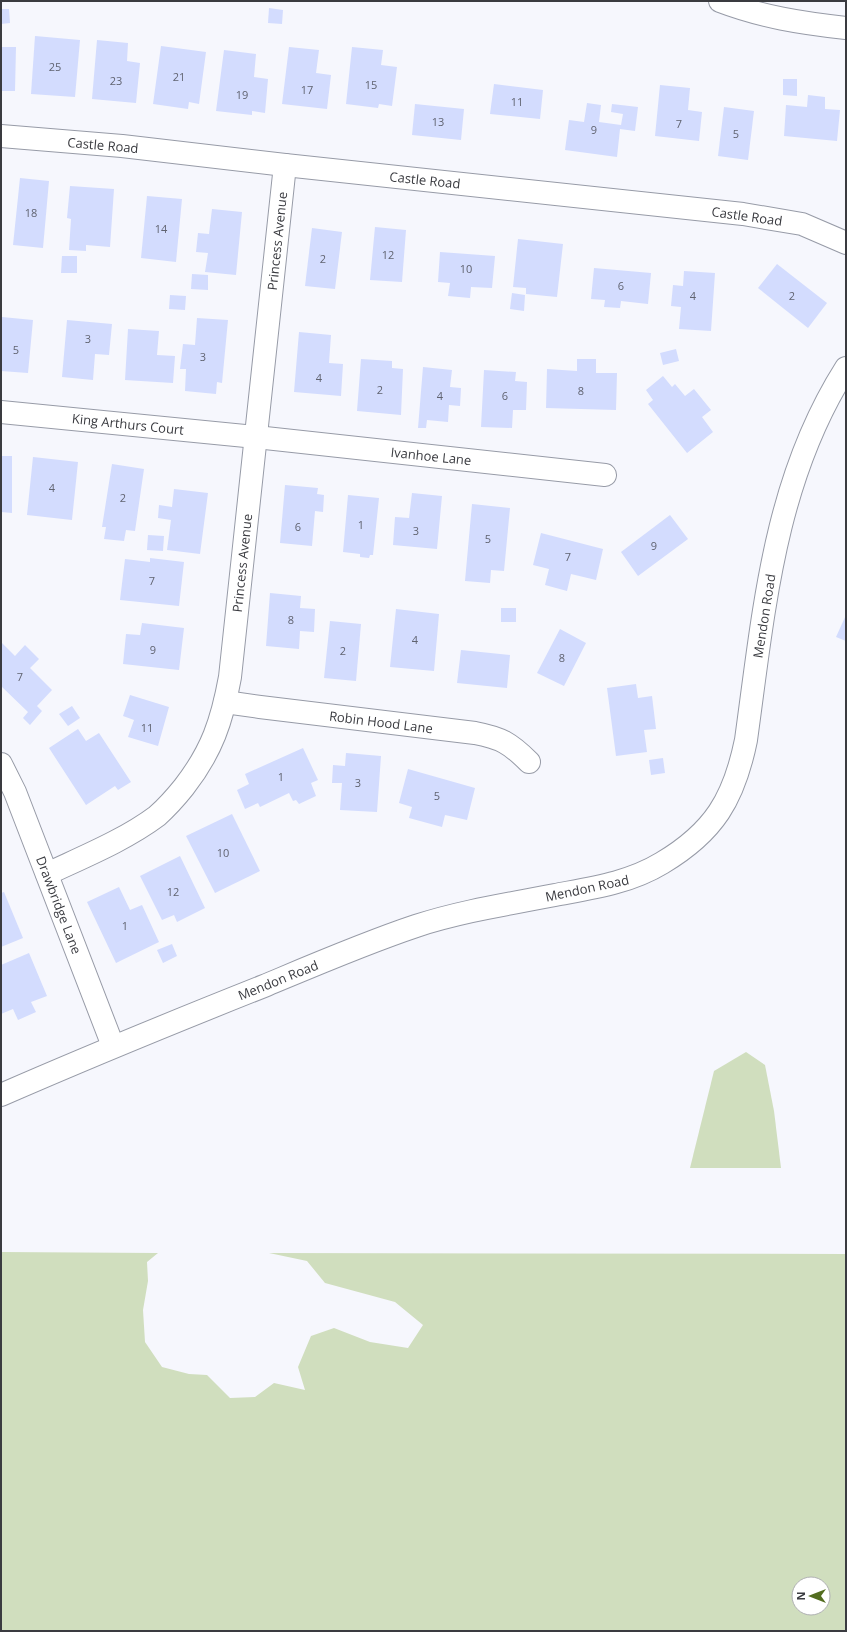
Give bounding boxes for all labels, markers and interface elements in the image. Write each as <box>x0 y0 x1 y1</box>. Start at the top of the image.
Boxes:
house number: 25 <box>49 59 61 74</box>
house number: 21 <box>173 69 185 84</box>
house number: 23 <box>110 73 122 88</box>
house number: 15 <box>365 77 377 92</box>
house number: 17 <box>301 82 313 97</box>
house number: 19 <box>236 87 248 102</box>
house number: 11 <box>511 94 523 109</box>
house number: 13 <box>432 114 444 129</box>
house number: 7 <box>676 116 682 131</box>
house number: 9 <box>591 122 597 137</box>
house number: 5 <box>733 126 739 141</box>
street label: Castle Road <box>67 133 139 157</box>
street label: Castle Road <box>389 167 461 193</box>
street label: Princess Avenue <box>263 191 291 291</box>
street label: Castle Road <box>710 202 784 230</box>
house number: 18 <box>25 205 37 220</box>
house number: 14 <box>155 221 168 236</box>
house number: 12 <box>382 247 394 262</box>
house number: 2 <box>320 251 326 266</box>
house number: 10 <box>460 261 472 276</box>
house number: 6 <box>618 278 624 293</box>
house number: 4 <box>690 288 697 303</box>
house number: 2 <box>789 288 795 303</box>
house number: 3 <box>85 331 91 346</box>
house number: 5 <box>13 342 19 357</box>
house number: 3 <box>200 349 206 364</box>
house number: 4 <box>316 370 323 385</box>
house number: 2 <box>377 382 383 397</box>
house number: 8 <box>578 383 584 398</box>
house number: 4 <box>437 388 444 403</box>
house number: 6 <box>502 388 508 403</box>
street label: King Arthurs Court <box>71 409 185 439</box>
street label: Ivanhoe Lane <box>390 443 472 469</box>
house number: 4 <box>49 480 56 495</box>
house number: 2 <box>120 490 126 505</box>
street label: Princess Avenue <box>228 513 256 613</box>
house number: 1 <box>358 517 364 532</box>
house number: 6 <box>295 519 301 534</box>
house number: 3 <box>413 523 419 538</box>
house number: 5 <box>485 531 491 546</box>
house number: 9 <box>651 538 657 553</box>
house number: 7 <box>565 549 571 564</box>
house number: 7 <box>149 573 155 588</box>
street label: Mendon Road <box>748 573 780 659</box>
house number: 8 <box>288 612 294 627</box>
house number: 4 <box>412 632 419 647</box>
house number: 9 <box>150 642 156 657</box>
house number: 2 <box>340 643 346 658</box>
house number: 8 <box>559 650 565 665</box>
house number: 7 <box>17 669 23 684</box>
street label: Robin Hood Lane <box>328 707 434 737</box>
house number: 11 <box>141 720 153 735</box>
house number: 1 <box>278 769 284 784</box>
house number: 3 <box>355 775 361 790</box>
house number: 5 <box>434 788 440 803</box>
house number: 10 <box>217 845 229 860</box>
street label: Drawbridge Lane <box>32 853 86 957</box>
street label: Mendon Road <box>544 870 630 906</box>
house number: 12 <box>167 884 179 899</box>
house number: 1 <box>122 918 128 933</box>
street label: Mendon Road <box>235 956 321 1004</box>
north arrow <box>791 1576 831 1616</box>
text: N <box>793 1592 808 1600</box>

